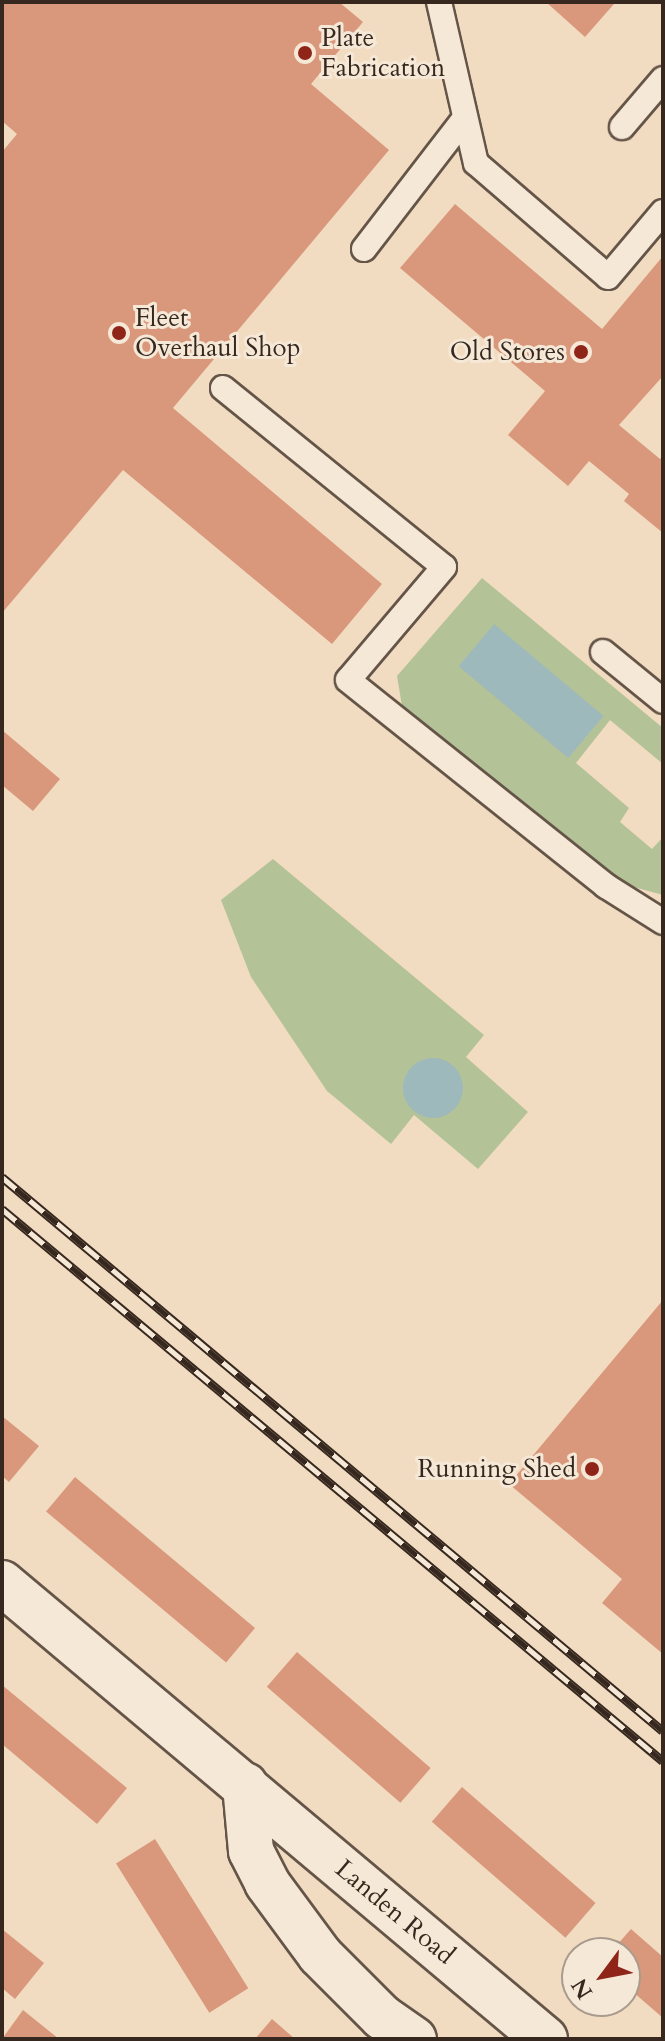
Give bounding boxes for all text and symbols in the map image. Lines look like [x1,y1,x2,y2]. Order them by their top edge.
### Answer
place label: Plate Fabrication [321,22,445,84]
marker: Plate Fabrication [296,44,314,62]
place label: Fleet Overhaul Shop [135,302,300,364]
marker: Fleet Overhaul Shop [110,324,128,342]
place label: Old Stores [450,336,565,368]
marker: Old Stores [572,343,590,361]
place label: Running Shed [418,1453,576,1485]
marker: Running Shed [583,1460,601,1478]
street label: Landen Road [329,1853,461,1971]
north arrow [561,1937,641,2017]
text: N [565,1973,600,2005]

